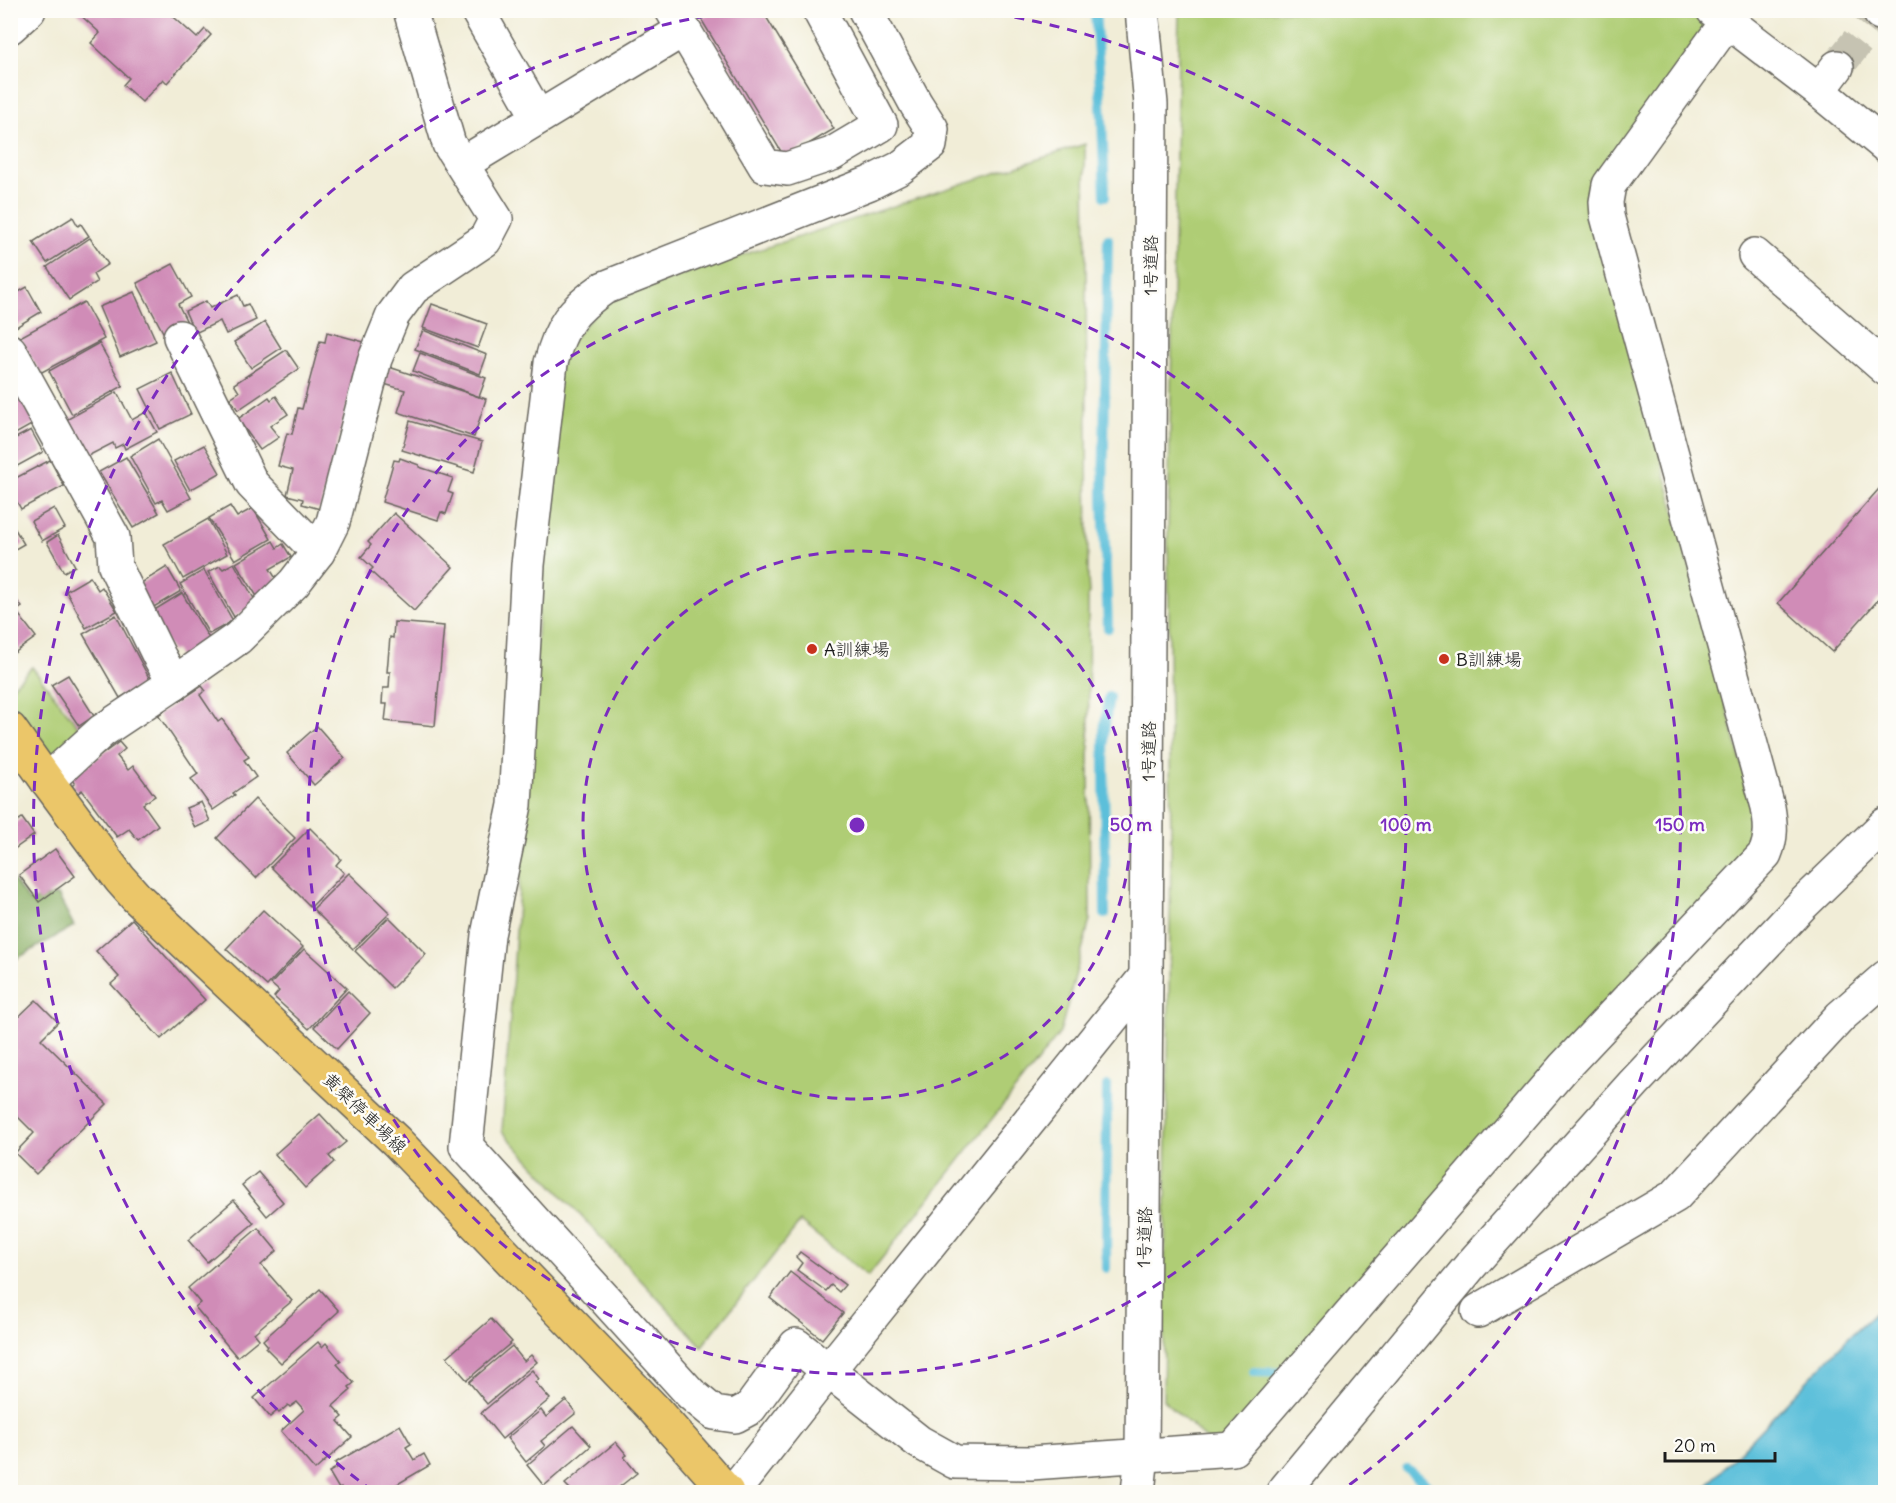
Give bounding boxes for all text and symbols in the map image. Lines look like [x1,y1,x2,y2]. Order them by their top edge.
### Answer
street label: 1号道路 [1139,234,1162,296]
place label: A訓練場 [824,638,890,661]
marker: A訓練場 [805,642,819,656]
place label: B訓練場 [1456,648,1522,671]
marker: B訓練場 [1437,652,1451,666]
street label: 1号道路 [1137,720,1160,782]
text: 50 m [1110,813,1152,836]
text: 100 m [1381,813,1432,836]
text: 150 m [1655,813,1705,836]
centre of rings [847,815,867,835]
street label: 黄檗停車場線 [318,1067,412,1159]
street label: 1号道路 [1132,1206,1156,1268]
scale bar [1665,1425,1774,1463]
text: 20 m [1674,1434,1716,1457]

